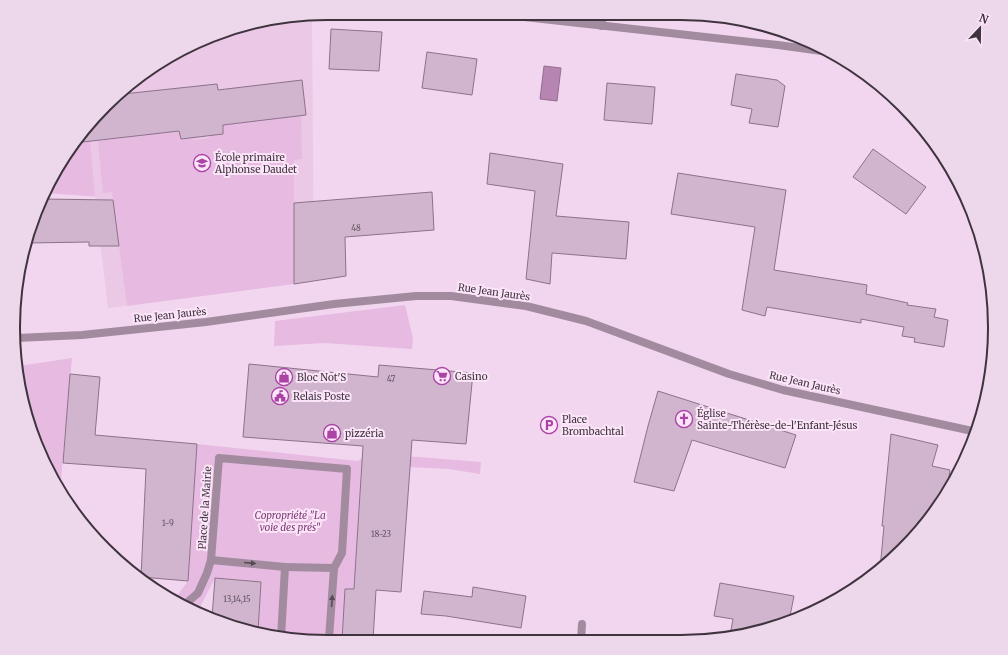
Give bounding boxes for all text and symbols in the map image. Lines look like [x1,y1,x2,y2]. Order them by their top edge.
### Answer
north arrow [960,8,1000,48]
text: N [977,11,991,27]
place label: École primaire Alphonse Daudet [214,150,297,176]
school or university icon: École primaire Alphonse Daudet [192,153,212,173]
house number: 48 [351,223,361,233]
street label: Rue Jean Jaurès [457,280,531,304]
street label: Rue Jean Jaurès [133,305,207,325]
supermarket icon: Casino [432,366,452,386]
shop icon: Bloc Not'S [274,367,294,387]
street label: Rue Jean Jaurès [768,368,842,398]
place label: Casino [455,370,488,383]
place label: Bloc Not'S [297,371,346,384]
house number: 47 [387,374,396,384]
public building icon: Relais Poste [270,386,290,406]
place label: Relais Poste [293,390,350,403]
place label: Église Sainte-Thérèse-de-l'Enfant-Jésus [697,406,857,432]
church icon: Église Sainte-Thérèse-de-l'Enfant-Jésus [674,409,694,429]
place label: Place Brombachtal [562,413,624,438]
parking icon: Place Brombachtal [539,415,559,435]
shop icon: pizzéria [322,423,342,443]
place label: pizzéria [345,427,384,440]
street label: Place de la Mairie [196,466,214,550]
park label: Copropriété "La voie des prés" [254,509,326,534]
house number: 1-9 [162,518,174,528]
house number: 18-23 [371,529,391,539]
one-way arrow [244,560,256,567]
house number: 13,14,15 [223,594,251,605]
one-way arrow [328,595,335,607]

